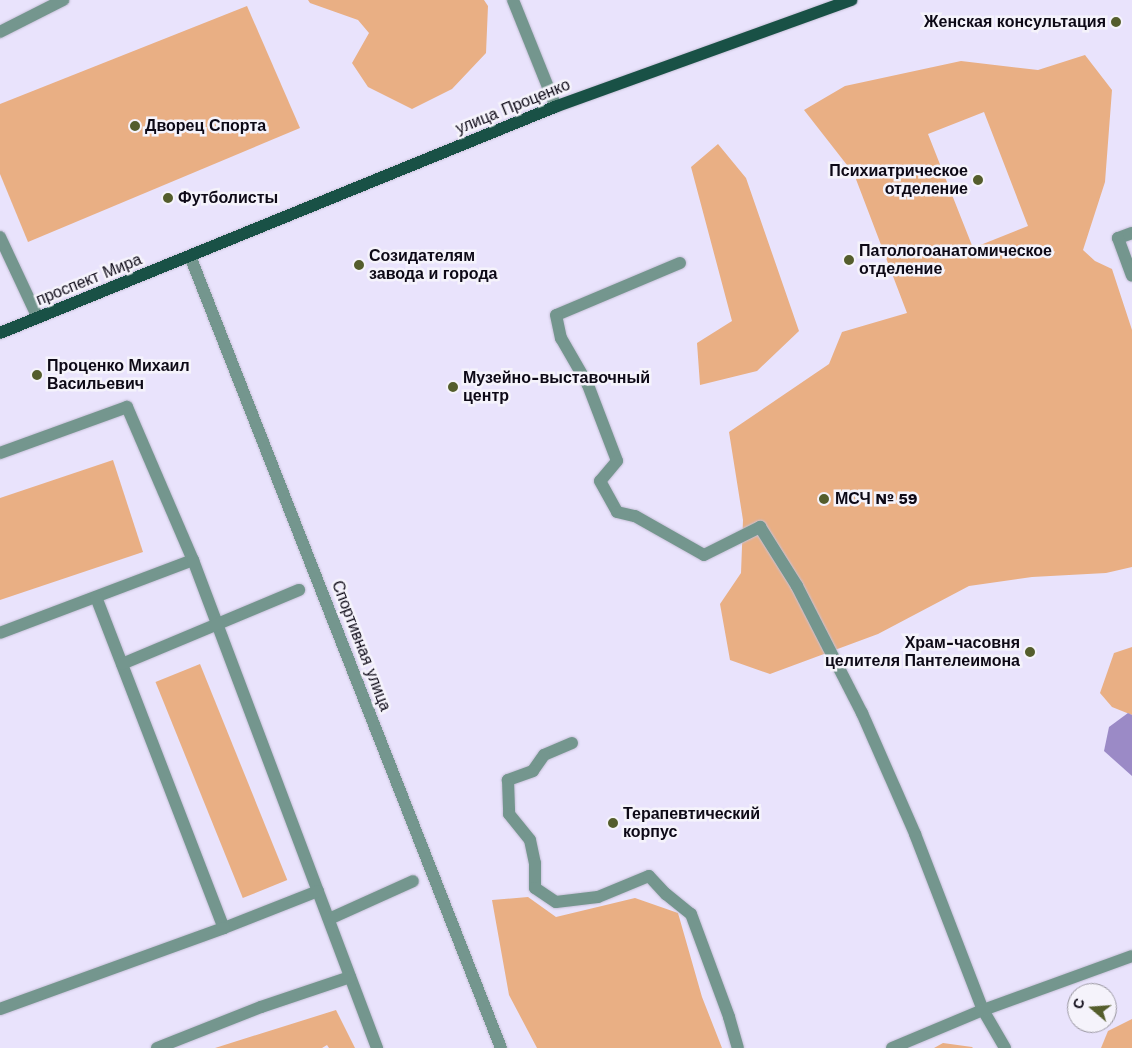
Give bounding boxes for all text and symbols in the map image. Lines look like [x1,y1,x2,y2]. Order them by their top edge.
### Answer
place label: Женская консультация [924,12,1106,32]
marker: Женская консультация [1110,16,1122,28]
street label: улица Проценко [453,75,573,139]
place label: Дворец Спорта [145,116,266,136]
marker: Дворец Спорта [129,120,141,132]
place label: Психиатрическое отделение [829,161,968,199]
marker: Психиатрическое отделение [972,174,984,186]
place label: Футболисты [178,188,278,208]
marker: Футболисты [162,192,174,204]
place label: Патологоанатомическое отделение [859,241,1052,279]
place label: Созидателям завода и города [369,246,497,284]
street label: проспект Мира [33,250,145,310]
marker: Патологоанатомическое отделение [843,254,855,266]
marker: Созидателям завода и города [353,259,365,271]
place label: Проценко Михаил Васильевич [47,356,190,394]
place label: Музейно-выставочный центр [463,368,650,406]
marker: Проценко Михаил Васильевич [31,369,43,381]
marker: Музейно-выставочный центр [447,381,459,393]
place label: МСЧ № 59 [835,489,918,509]
marker: МСЧ № 59 [817,492,831,506]
street label: Спортивная улица [327,578,395,714]
place label: Храм-часовня целителя Пантелеимона [825,633,1020,671]
marker: Храм-часовня целителя Пантелеимона [1024,646,1036,658]
place label: Терапевтический корпус [623,804,760,842]
marker: Терапевтический корпус [607,817,619,829]
north arrow [1067,983,1117,1033]
text: С [1070,996,1088,1011]

